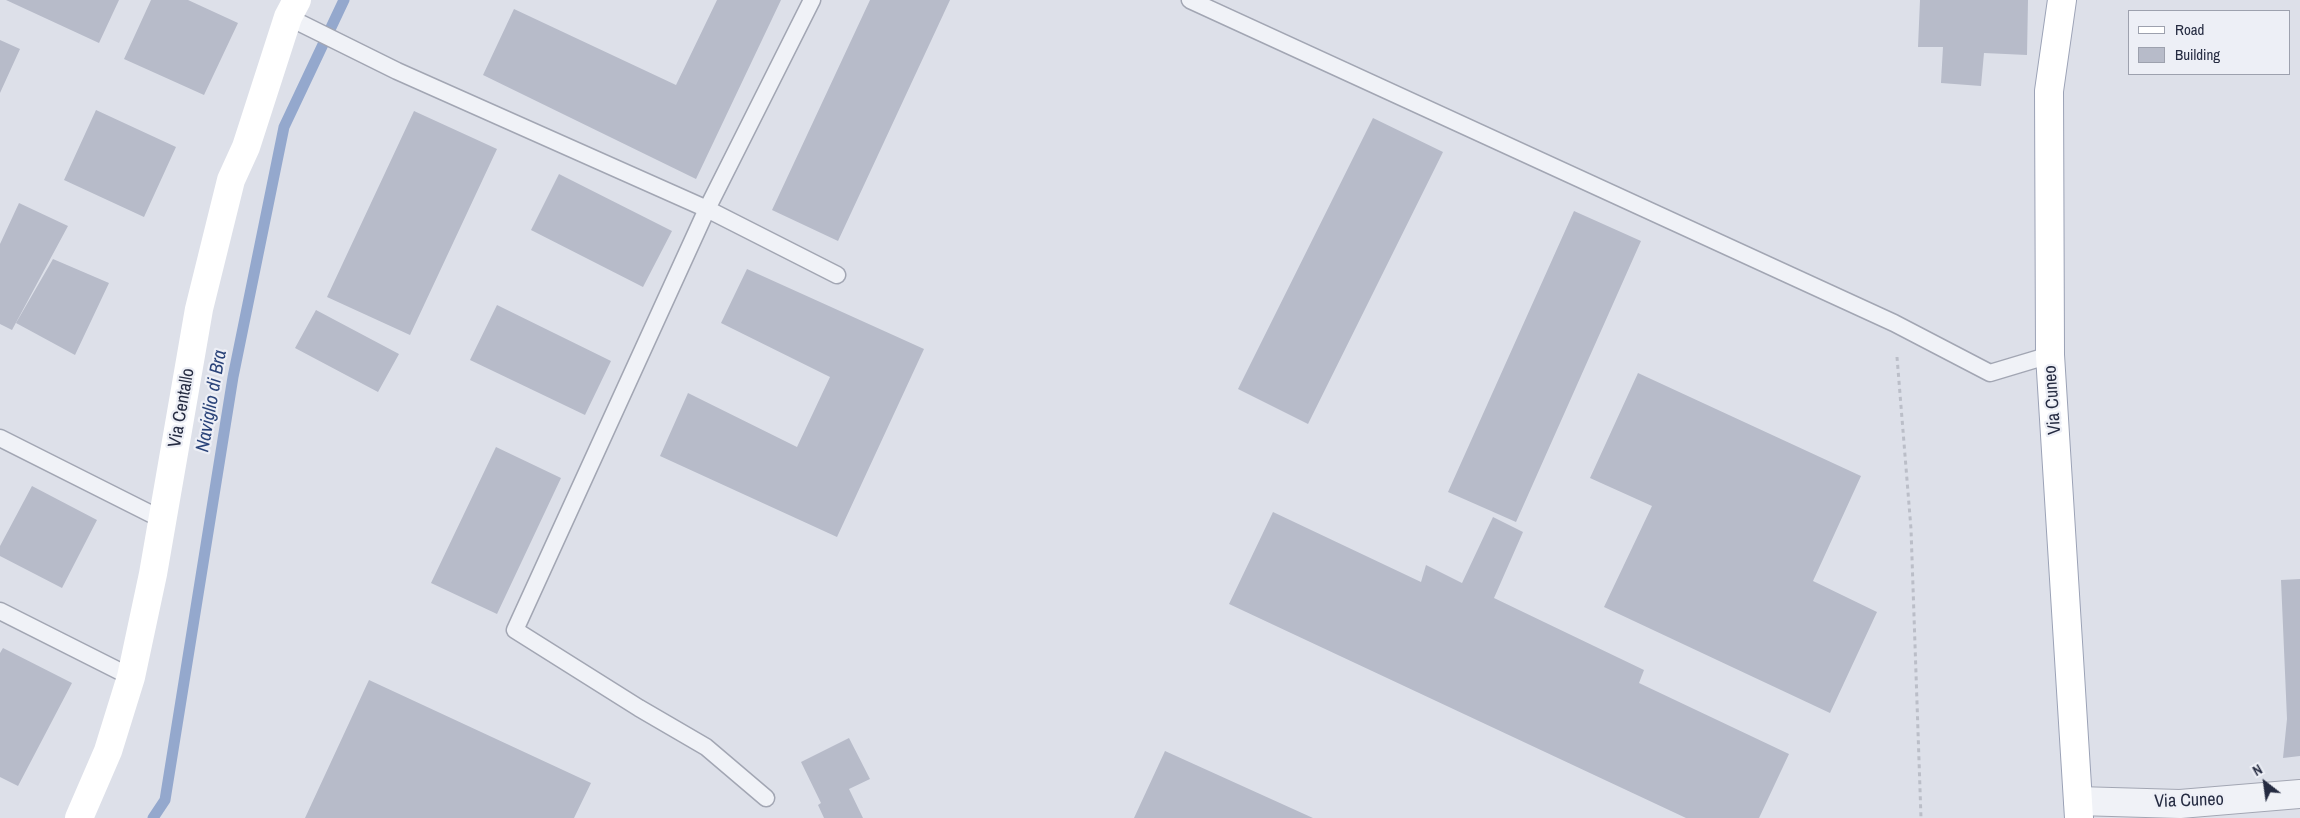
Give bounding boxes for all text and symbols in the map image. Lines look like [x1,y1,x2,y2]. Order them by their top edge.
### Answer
legend [2128,10,2290,75]
text: Road [2175,19,2204,40]
text: Building [2175,44,2220,65]
water label: Naviglio di Bra [192,348,232,454]
street label: Via Cuneo [2040,365,2066,435]
street label: Via Centallo [164,367,200,449]
north arrow [2240,758,2290,808]
text: N [2249,760,2266,780]
street label: Via Cuneo [2154,789,2224,813]

